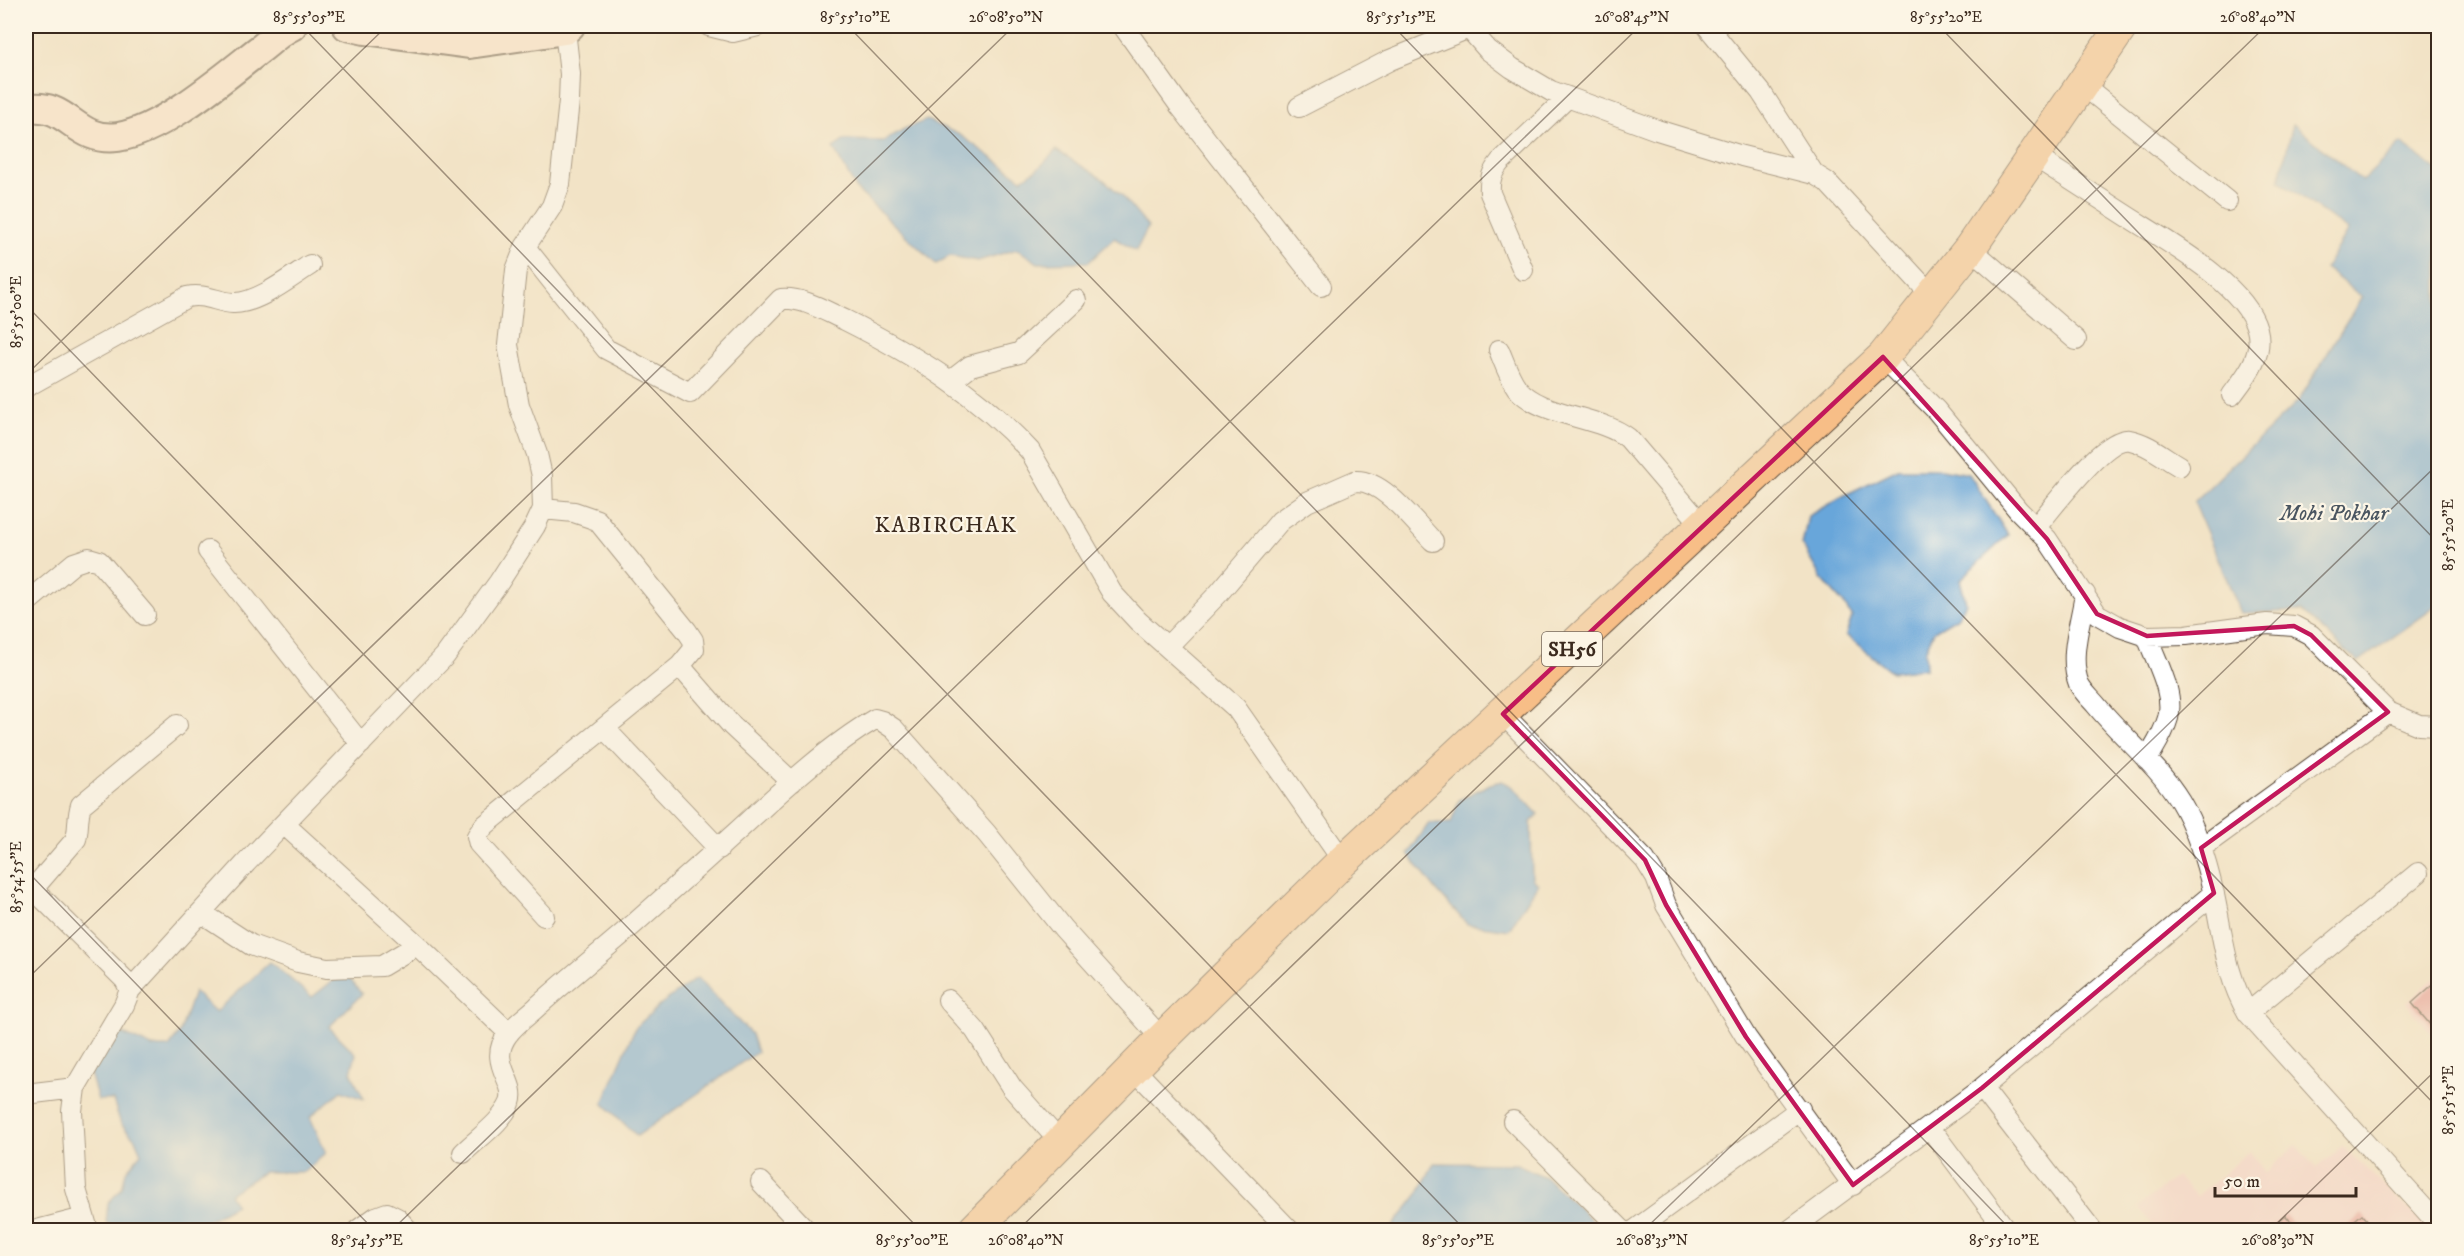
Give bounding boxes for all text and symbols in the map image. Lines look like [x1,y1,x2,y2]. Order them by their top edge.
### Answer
text: 85°55'05"E [273,8,345,27]
text: 85°55'10"E [820,8,890,27]
text: 26°08'50"N [969,8,1043,27]
text: 85°55'15"E [1366,8,1436,27]
text: 26°08'45"N [1594,8,1670,27]
text: 85°55'20"E [1910,8,1982,27]
text: 26°08'40"N [2220,8,2296,27]
text: 85°55'00"E [7,275,26,348]
text: 85°55'20"E [2439,499,2458,571]
water label: Mohi Pokhar [2278,500,2390,527]
district label: KABIRCHAK [875,512,1018,539]
road number: SH56 [1542,632,1602,666]
text: 85°54'55"E [7,841,26,913]
text: 85°55'15"E [2439,1065,2458,1135]
scale bar [2215,1160,2356,1198]
text: 50 m [2224,1171,2260,1193]
text: 85°54'55"E [331,1231,403,1250]
text: 85°55'00"E [876,1231,949,1250]
text: 26°08'40"N [988,1231,1064,1250]
text: 85°55'05"E [1422,1231,1494,1250]
text: 26°08'35"N [1616,1231,1688,1250]
text: 85°55'10"E [1969,1231,2039,1250]
text: 26°08'30"N [2242,1231,2314,1250]

